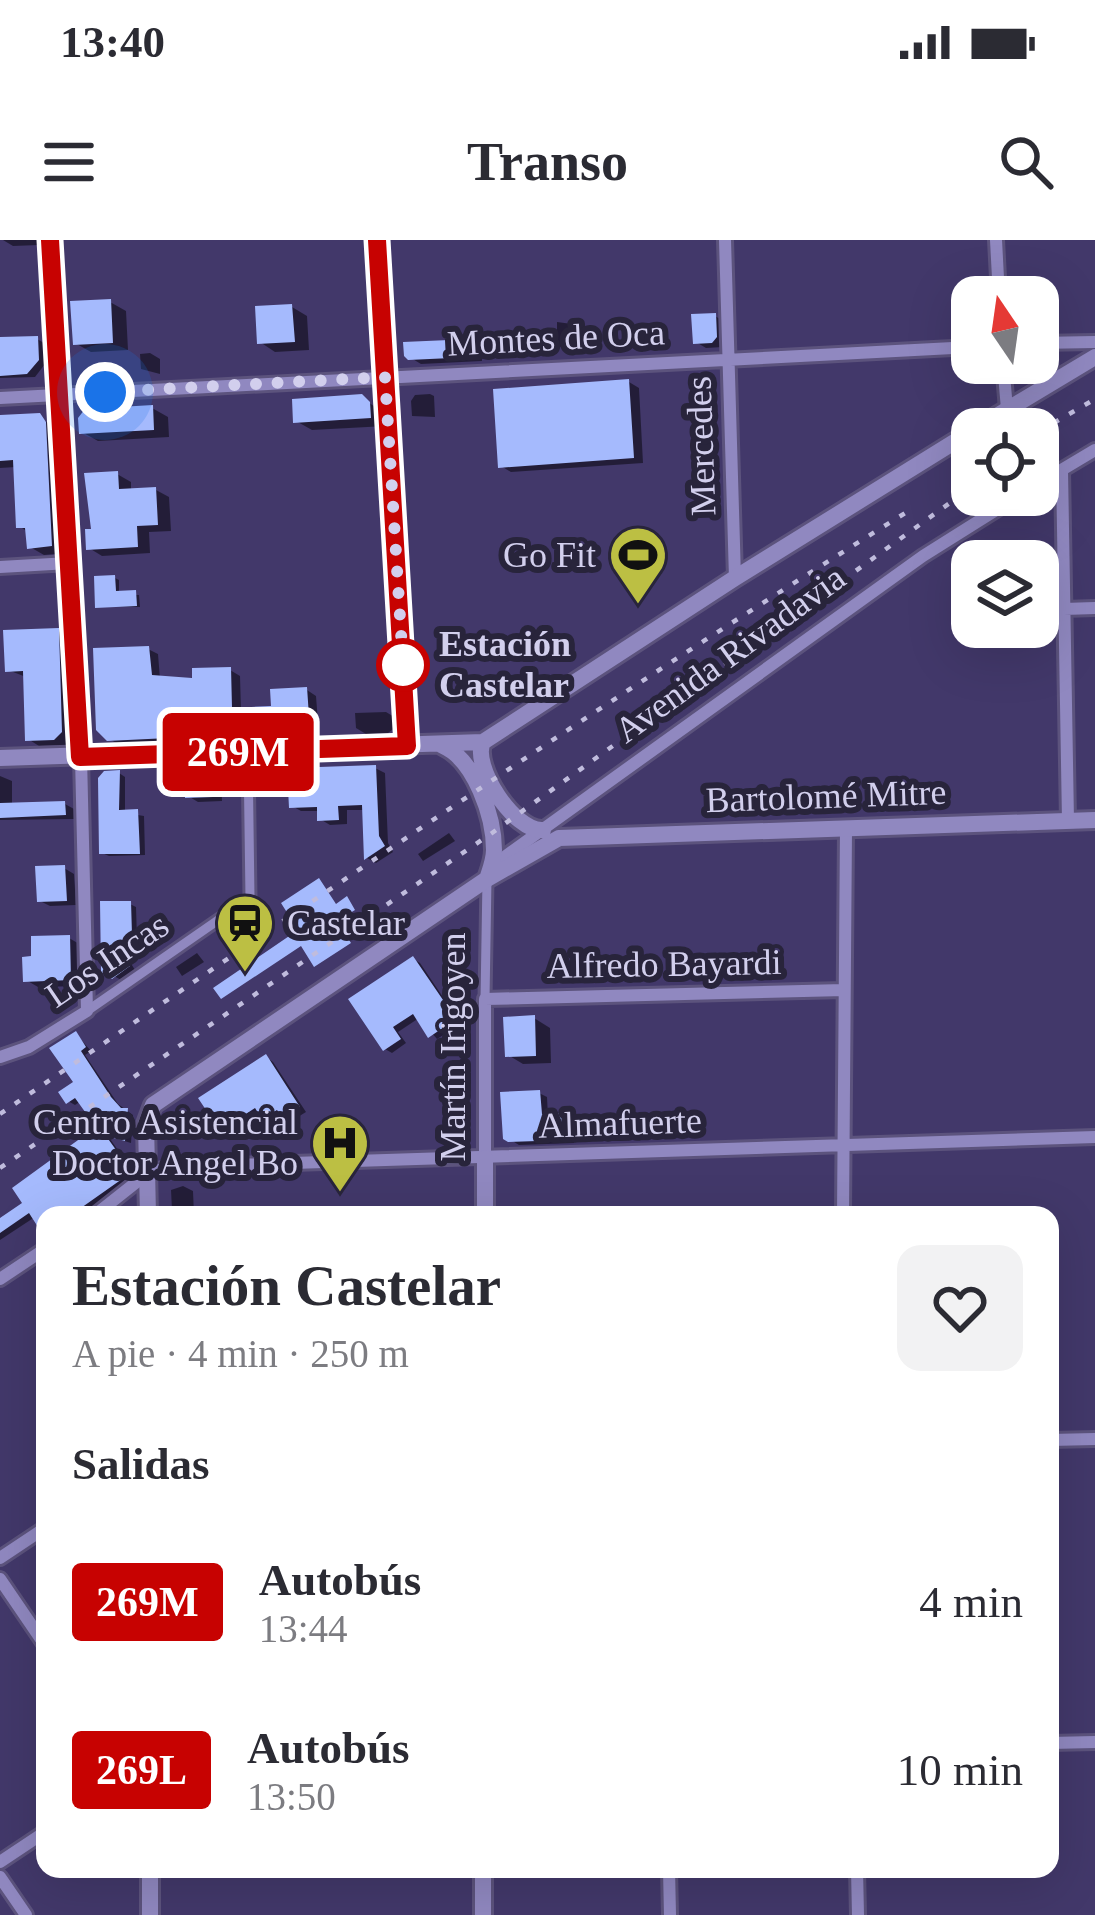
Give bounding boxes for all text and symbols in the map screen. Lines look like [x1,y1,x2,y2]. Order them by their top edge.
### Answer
text: 13:40 [60,17,165,67]
icon: menu [36,129,102,195]
icon: search [993,129,1059,195]
text: Transo [467,132,628,192]
north arrow [951,276,1059,384]
map controls [951,276,1059,648]
street label: Montes de Oca [446,312,666,364]
your location [75,362,135,422]
street label: Mercedes [679,375,723,517]
button: locate [951,408,1059,516]
sports icon: Go Fit [607,524,669,606]
place label: Go Fit [503,535,596,575]
button: layers [951,540,1059,648]
street label: Avenida Rivadavia [607,557,853,751]
place label: Estación Castelar [439,624,571,705]
marker: Estación Castelar [378,640,428,690]
line badge: 269M [154,713,322,791]
text: 269M [187,729,289,775]
street label: Bartolomé Mitre [705,772,947,820]
station icon: Castelar [214,892,276,974]
place label: Castelar [287,903,405,943]
street label: Los Incas [38,905,176,1015]
street label: Martín Irigoyen [433,933,473,1161]
street label: Alfredo Bayardi [546,942,782,986]
street label: Almafuerte [537,1100,703,1146]
place label: Centro Asistencial Doctor Angel Bo [33,1102,298,1183]
hospital icon: Centro Asistencial Doctor Angel Bo [309,1112,371,1194]
button: heart [897,1245,1023,1371]
text: Estación Castelar [72,1254,501,1317]
text: A pie · 4 min · 250 m [72,1332,409,1375]
text: Salidas [72,1439,210,1489]
text: Autobús [259,1555,421,1605]
text: 4 min [919,1577,1023,1627]
text: 269M [96,1579,199,1625]
text: 13:44 [259,1607,348,1650]
text: Autobús [247,1723,410,1773]
text: 10 min [897,1745,1023,1795]
text: 269L [96,1747,187,1793]
text: 13:50 [247,1775,336,1818]

